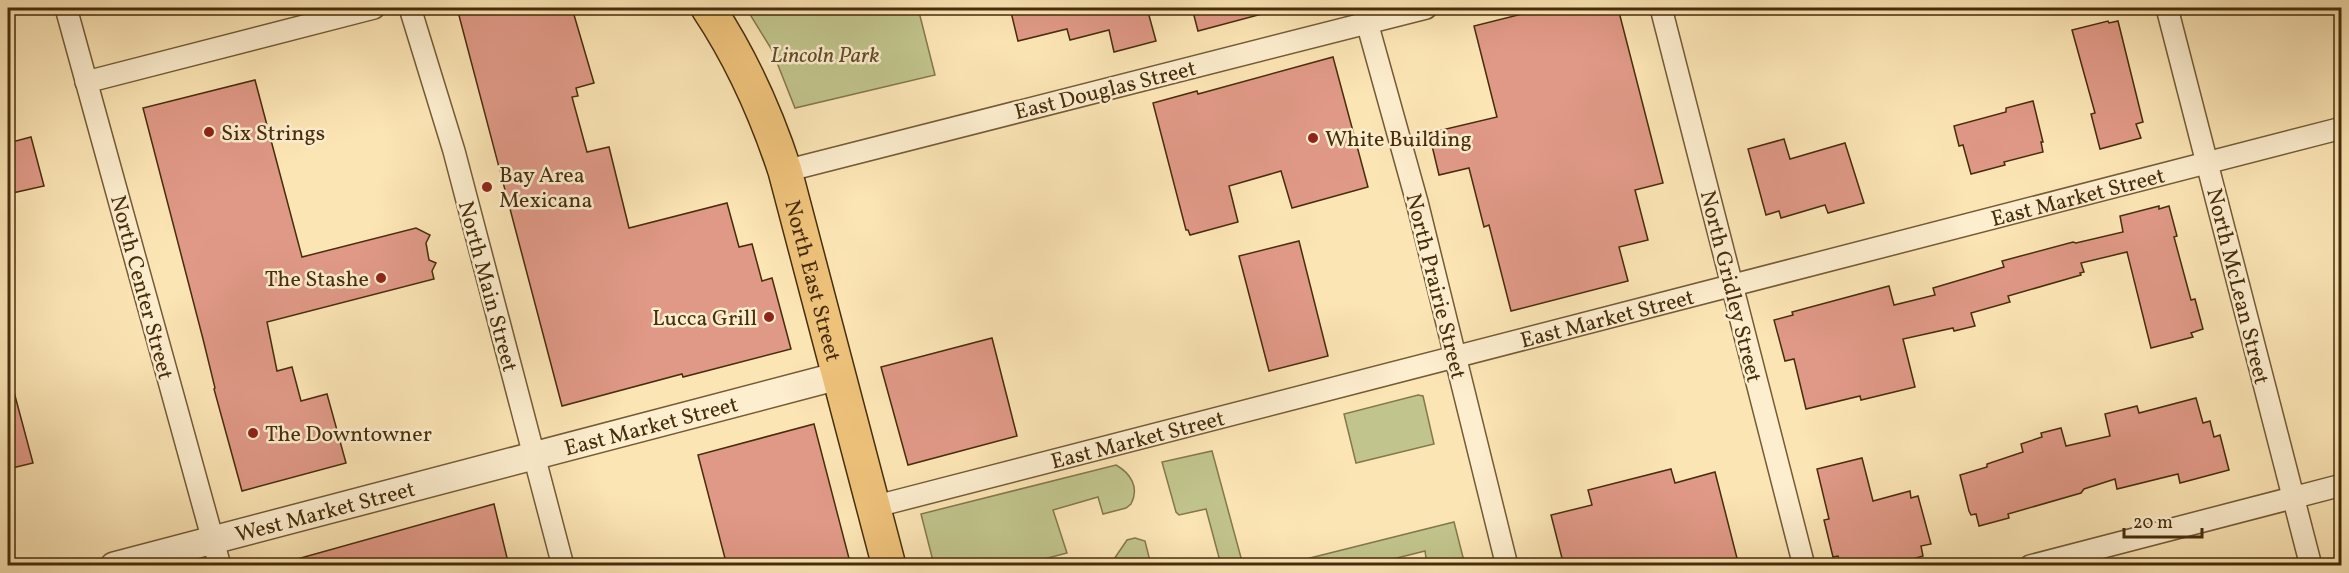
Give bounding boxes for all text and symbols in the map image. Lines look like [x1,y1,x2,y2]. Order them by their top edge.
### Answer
park label: Lincoln Park [771,41,880,72]
street label: East Douglas Street [1012,54,1200,129]
place label: Six Strings [221,119,325,150]
marker: Six Strings [202,125,216,139]
place label: White Building [1325,125,1472,156]
marker: White Building [1306,131,1320,145]
place label: Bay Area Mexicana [499,161,592,217]
street label: East Market Street [1988,161,2169,236]
marker: Bay Area Mexicana [480,180,494,194]
street label: North McLean Street [2197,185,2276,388]
street label: North Gridley Street [1691,187,1768,386]
street label: North Prairie Street [1397,190,1473,383]
street label: North Center Street [101,192,180,384]
street label: North East Street [775,197,848,366]
street label: North Main Street [449,198,524,376]
place label: The Stashe [265,265,369,296]
marker: The Stashe [374,271,388,285]
street label: East Market Street [1517,283,1698,357]
place label: Lucca Grill [652,304,757,335]
marker: Lucca Grill [762,310,776,324]
street label: East Market Street [561,390,742,465]
street label: East Market Street [1048,404,1228,479]
place label: The Downtowner [265,420,432,451]
marker: The Downtowner [246,426,260,440]
street label: West Market Street [232,475,419,552]
scale bar [2124,501,2202,539]
text: 20 m [2133,511,2173,536]

